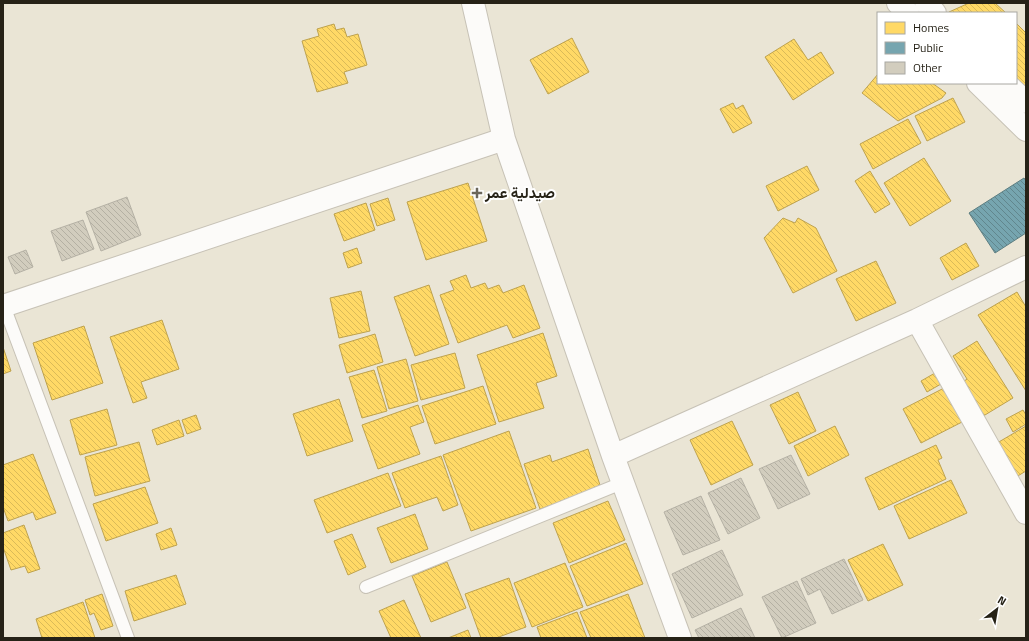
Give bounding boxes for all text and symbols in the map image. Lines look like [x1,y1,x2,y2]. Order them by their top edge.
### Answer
legend [877,12,1017,84]
text: Homes [913,18,949,37]
text: Public [913,38,943,57]
text: Other [913,58,942,77]
place label: صيدلية عمر [484,181,555,204]
marker: صيدلية عمر [472,188,482,198]
north arrow [977,589,1017,629]
text: N [995,592,1010,609]

